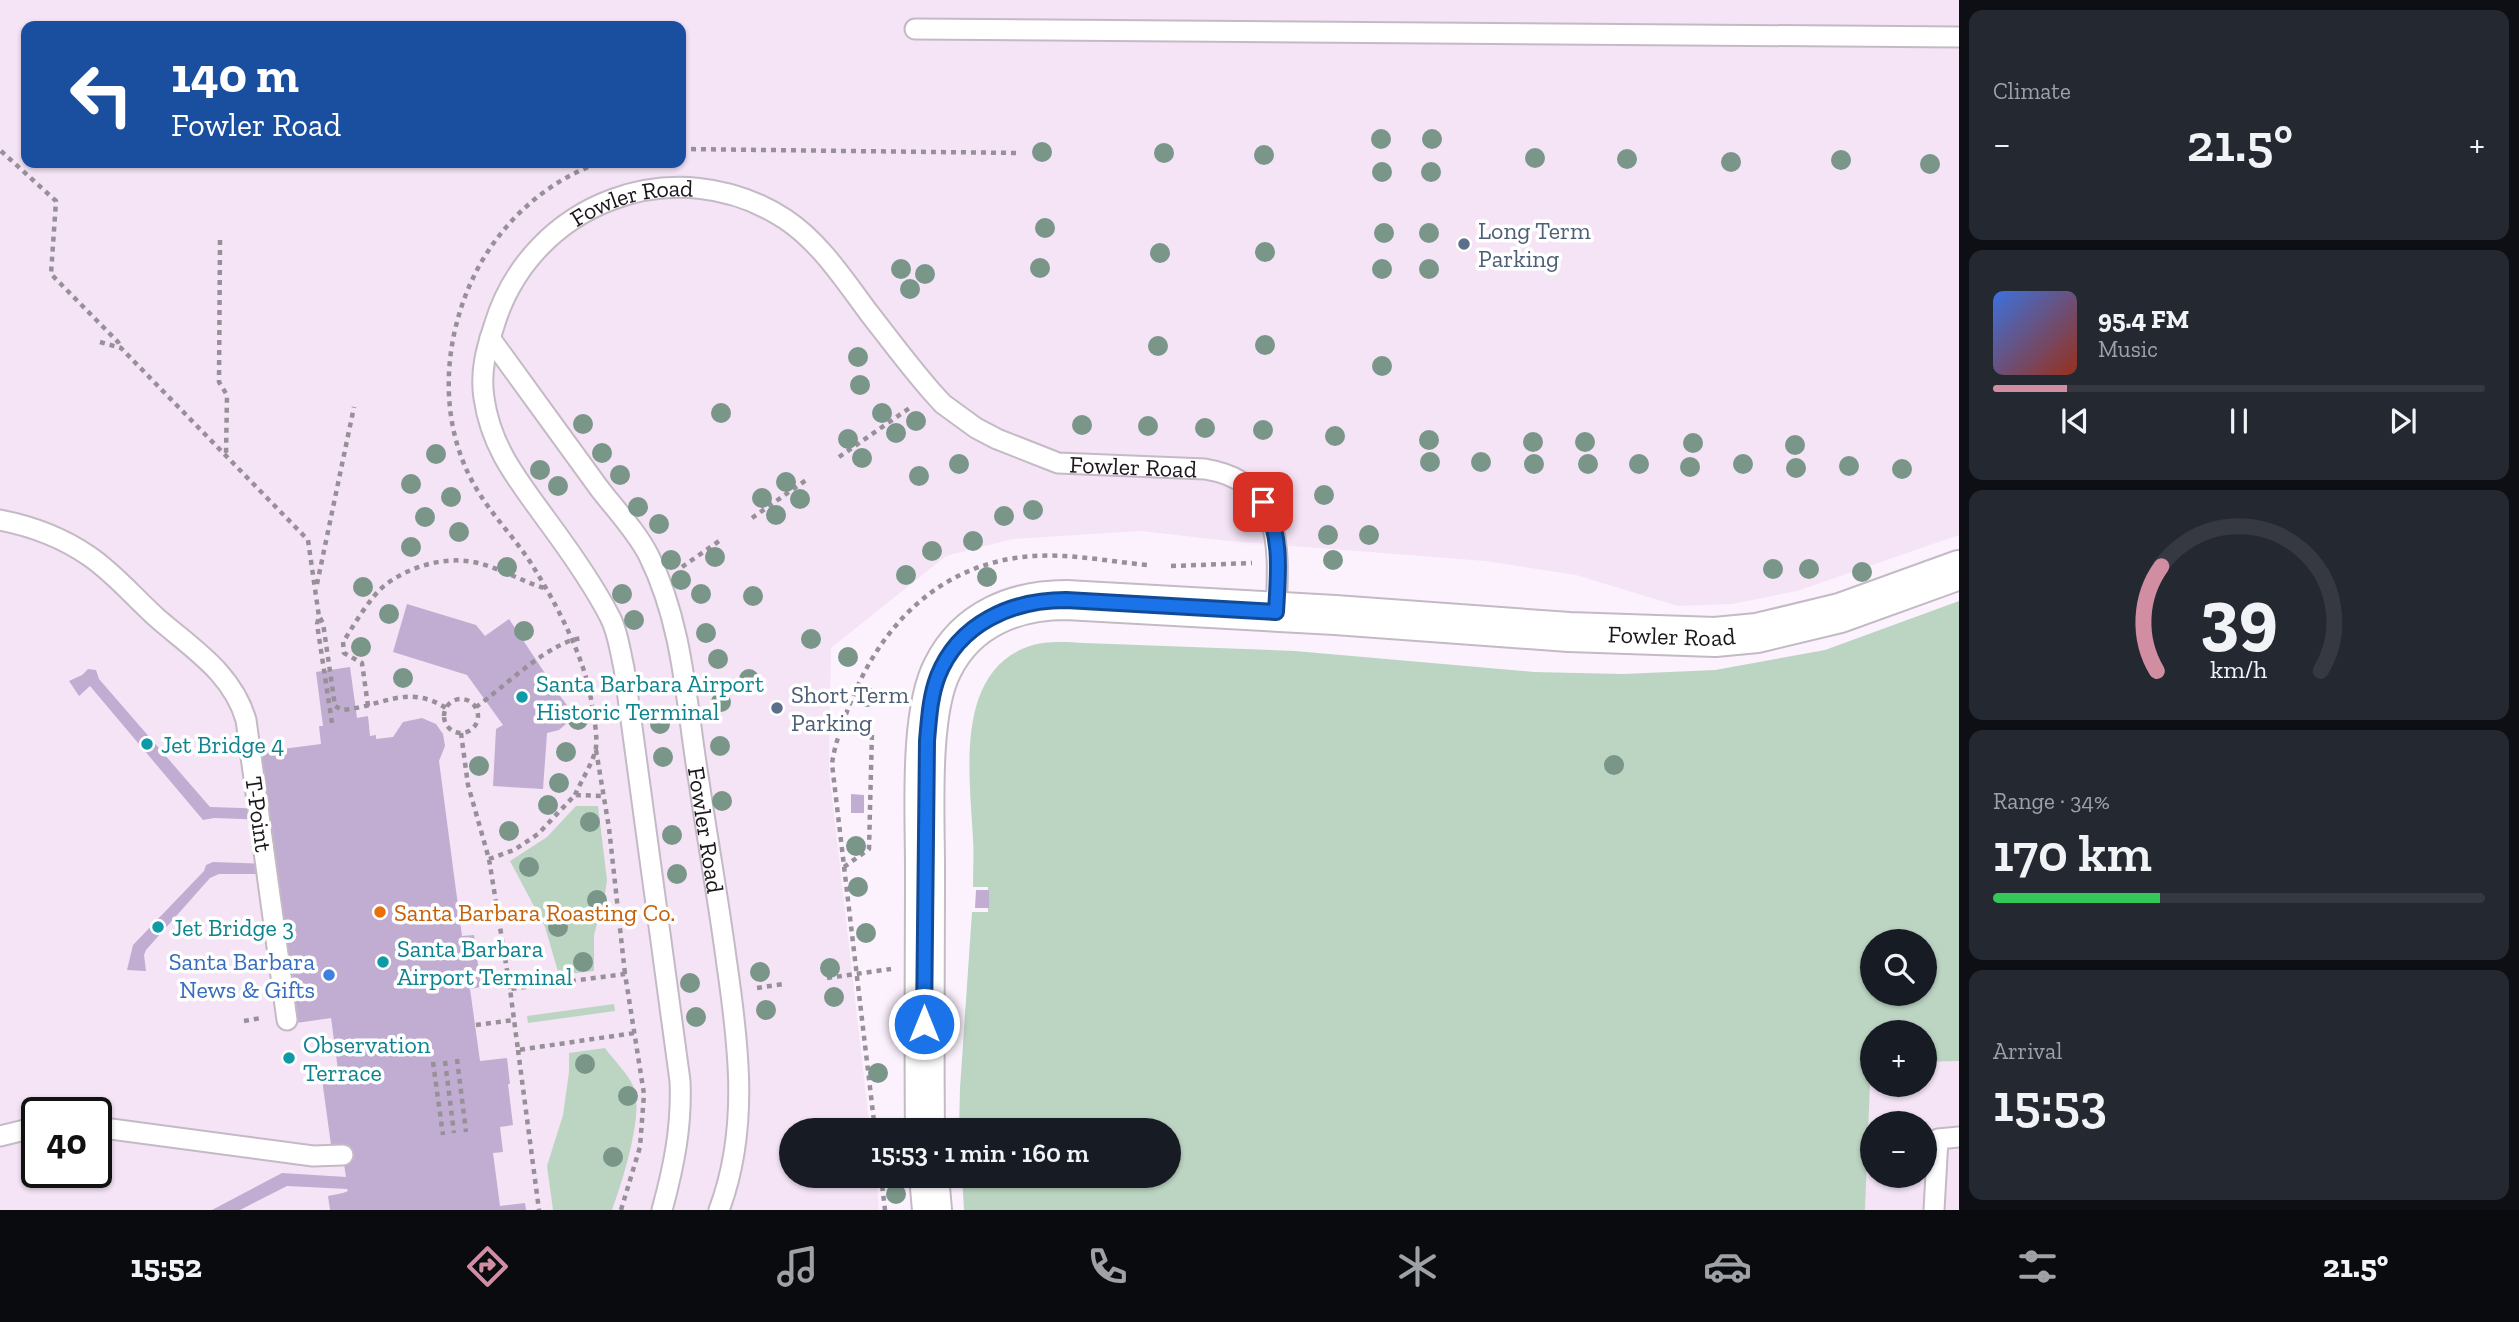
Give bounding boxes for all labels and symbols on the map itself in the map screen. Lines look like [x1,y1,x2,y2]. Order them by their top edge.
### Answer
street label: Fowler Road [564,173,694,232]
place label: Long Term Parking [1478,216,1591,273]
marker: Long Term Parking [1456,236,1472,252]
street label: Fowler Road [1069,449,1198,483]
pin [1233,472,1293,532]
street label: Fowler Road [1607,619,1737,652]
place label: Santa Barbara Airport Historic Terminal [536,669,764,726]
place label: Short Term Parking [791,680,909,737]
marker: Santa Barbara Airport Historic Terminal [514,689,530,705]
marker: Short Term Parking [769,700,785,716]
place label: Jet Bridge 4 [161,730,284,759]
marker: Jet Bridge 4 [139,736,155,752]
street label: Fowler Road [682,765,731,895]
street label: T-Point [239,774,279,854]
place label: Santa Barbara Roasting Co. [394,898,675,927]
marker: Santa Barbara Roasting Co. [372,904,388,920]
place label: Jet Bridge 3 [172,913,294,942]
marker: Jet Bridge 3 [150,919,166,935]
place label: Santa Barbara Airport Terminal [397,934,573,991]
place label: Santa Barbara News & Gifts [169,947,315,1004]
marker: Santa Barbara Airport Terminal [375,954,391,970]
marker: Santa Barbara News & Gifts [321,967,337,983]
position arrow [887,987,961,1061]
place label: Observation Terrace [303,1030,431,1087]
marker: Observation Terrace [281,1050,297,1066]
speed limit sign: 40 [21,1097,112,1188]

